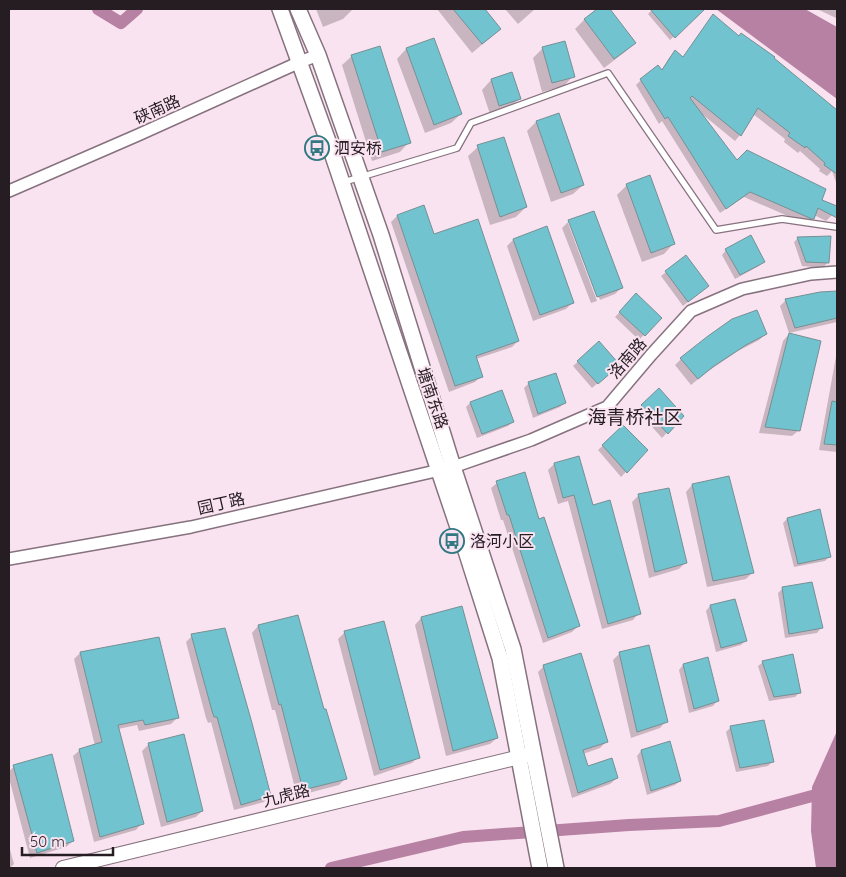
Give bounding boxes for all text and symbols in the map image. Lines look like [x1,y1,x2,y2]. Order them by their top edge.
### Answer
street label: 硖南路 [131,90,183,128]
bus stop icon: 泗安桥 [304,135,330,161]
place label: 泗安桥 [334,138,382,158]
street label: 洛南路 [604,333,650,383]
street label: 塘南东路 [413,364,453,432]
district label: 海青桥社区 [587,405,683,429]
street label: 园丁路 [195,488,247,518]
bus stop icon: 洛河小区 [439,528,465,554]
place label: 洛河小区 [470,531,534,551]
street label: 九虎路 [260,779,312,811]
scale bar [22,824,114,856]
text: 50 m [30,832,65,851]

